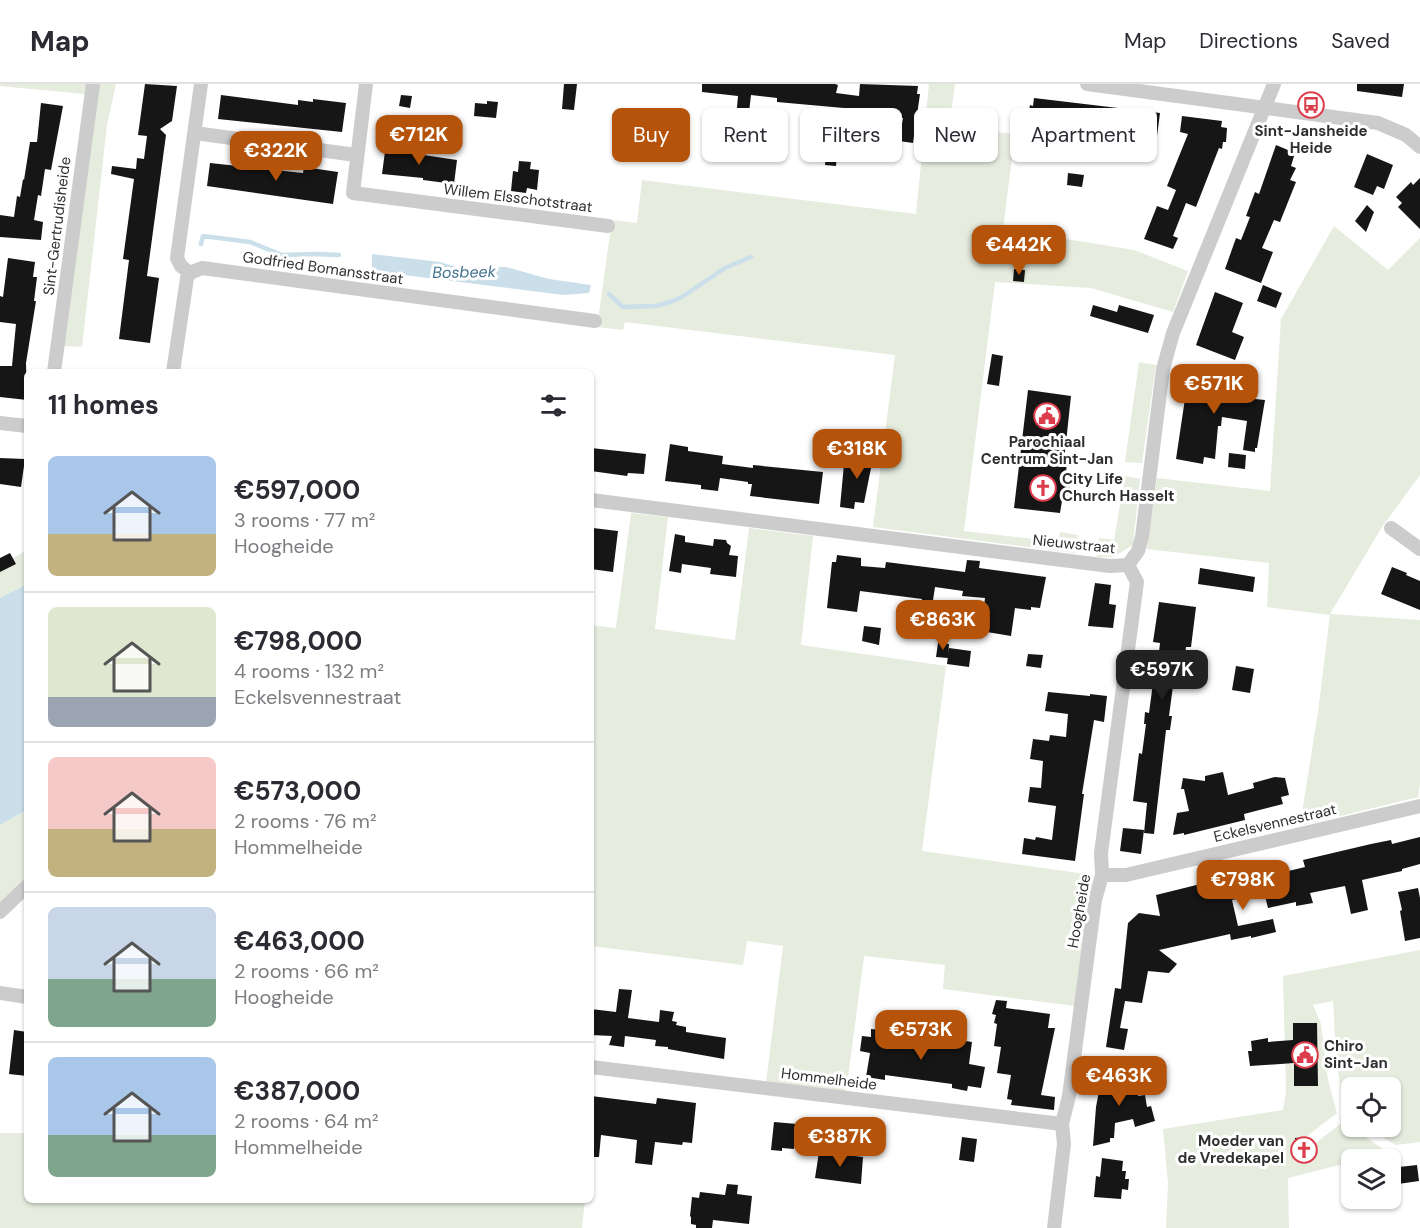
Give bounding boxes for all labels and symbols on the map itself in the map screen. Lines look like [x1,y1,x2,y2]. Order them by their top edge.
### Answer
bus stop icon: Sint-Jansheide Heide [1296,90,1326,120]
pin: €712K [377,115,461,166]
place label: Sint-Jansheide Heide [1255,121,1367,158]
pin: €322K [234,131,318,182]
street label: Sint-Gertrudisheide [39,156,75,296]
street label: Willem Elsschotstraat [442,179,594,217]
pin: €442K [977,225,1061,276]
street label: Godfried Bomansstraat [241,247,405,289]
water label: Bosbeek [432,261,497,283]
pin: €571K [1172,364,1256,415]
public building icon: Parochiaal Centrum Sint-Jan [1032,401,1062,431]
pin: €318K [815,429,899,480]
place label: Parochiaal Centrum Sint-Jan [981,432,1113,469]
place label: City Life Church Hasselt [1062,469,1175,506]
church icon: City Life Church Hasselt [1028,473,1058,503]
street label: Nieuwstraat [1032,530,1117,558]
pin: €863K [901,600,985,651]
pin: €597K [1120,650,1204,701]
street label: Eckelsvennestraat [1212,799,1338,847]
pin: €798K [1201,860,1285,911]
street label: Hoogheide [1063,872,1095,950]
pin: €573K [879,1010,963,1061]
place label: Chiro Sint-Jan [1324,1036,1388,1073]
public building icon: Chiro Sint-Jan [1290,1040,1320,1070]
pin: €463K [1077,1056,1161,1107]
street label: Hommelheide [780,1063,878,1095]
pin: €387K [798,1117,882,1168]
place label: Moeder van de Vredekapel [1177,1131,1284,1168]
church icon: Moeder van de Vredekapel [1289,1135,1319,1165]

